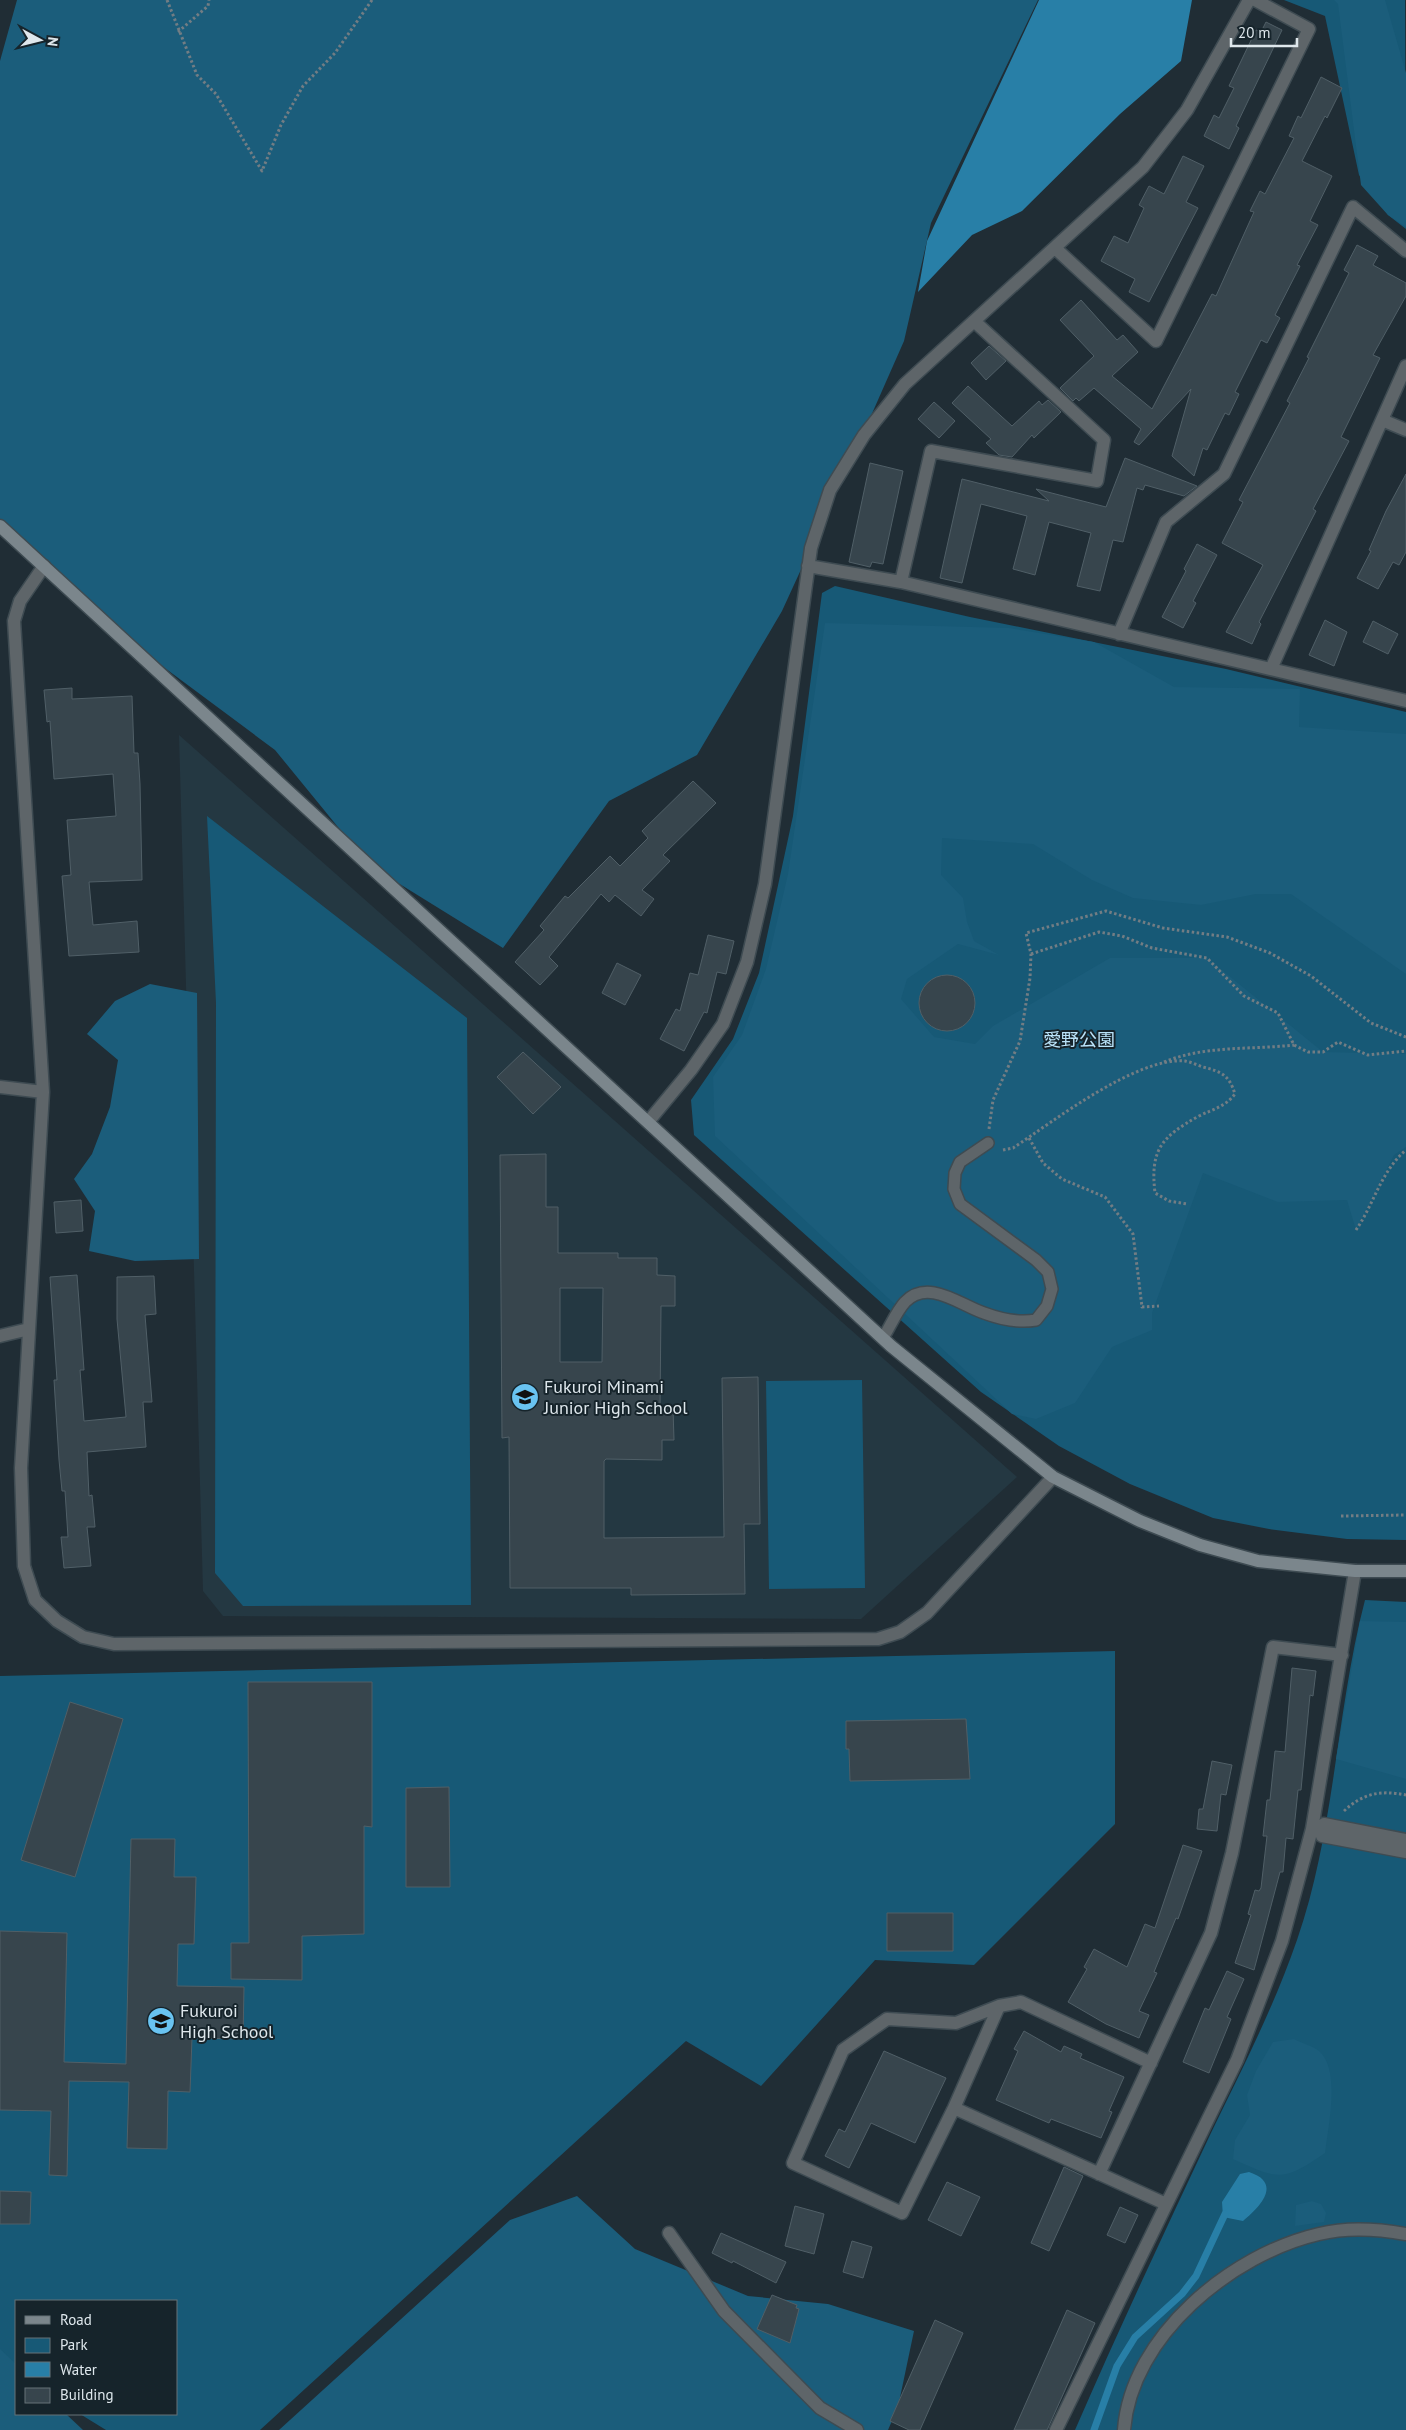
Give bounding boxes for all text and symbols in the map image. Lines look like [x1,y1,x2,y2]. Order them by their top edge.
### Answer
north arrow [15,15,65,65]
scale bar [1231,15,1297,47]
text: 20 m [1238,23,1271,42]
text: N [43,36,62,47]
park label: 愛野公園 [1043,1028,1115,1051]
place label: Fukuroi Minami Junior High School [543,1375,688,1419]
school or university icon: Fukuroi Minami Junior High School [510,1382,540,1412]
place label: Fukuroi High School [180,1999,274,2043]
school or university icon: Fukuroi High School [146,2006,176,2036]
legend [15,2300,178,2415]
text: Road [60,2310,92,2329]
text: Park [60,2335,88,2354]
text: Water [60,2360,97,2379]
text: Building [60,2385,114,2404]

